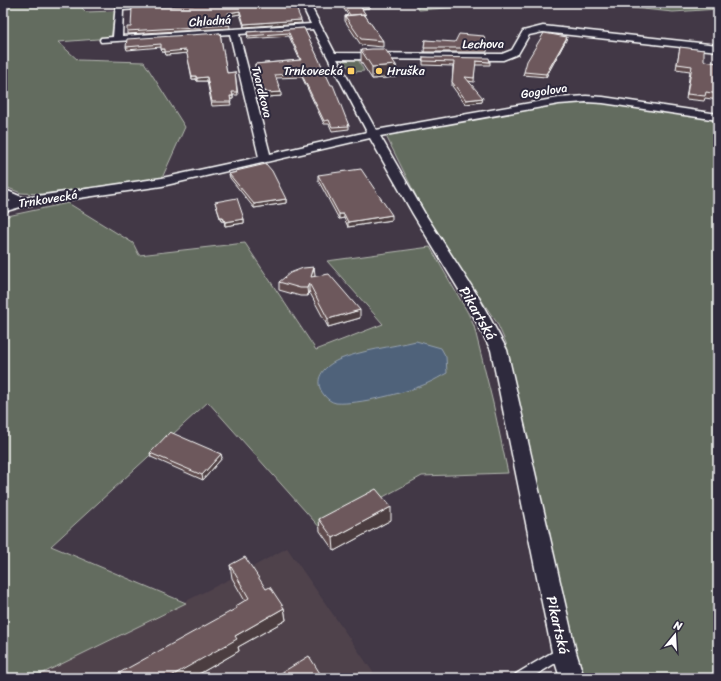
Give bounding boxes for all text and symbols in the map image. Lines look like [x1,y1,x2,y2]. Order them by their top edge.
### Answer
street label: Chladná [188,9,232,33]
street label: Lechova [462,33,504,55]
place label: Trnkovecká [283,60,343,82]
place label: Hruška [387,60,426,82]
street label: Tvardkova [245,64,279,120]
marker: Trnkovecká [346,66,356,76]
marker: Hruška [374,66,384,76]
street label: Gogolova [519,77,569,105]
street label: Trnkovecká [17,183,79,215]
street label: Pikartská [452,281,503,345]
street label: Pikartská [539,594,576,657]
north arrow [655,615,695,655]
text: N [670,615,685,636]

